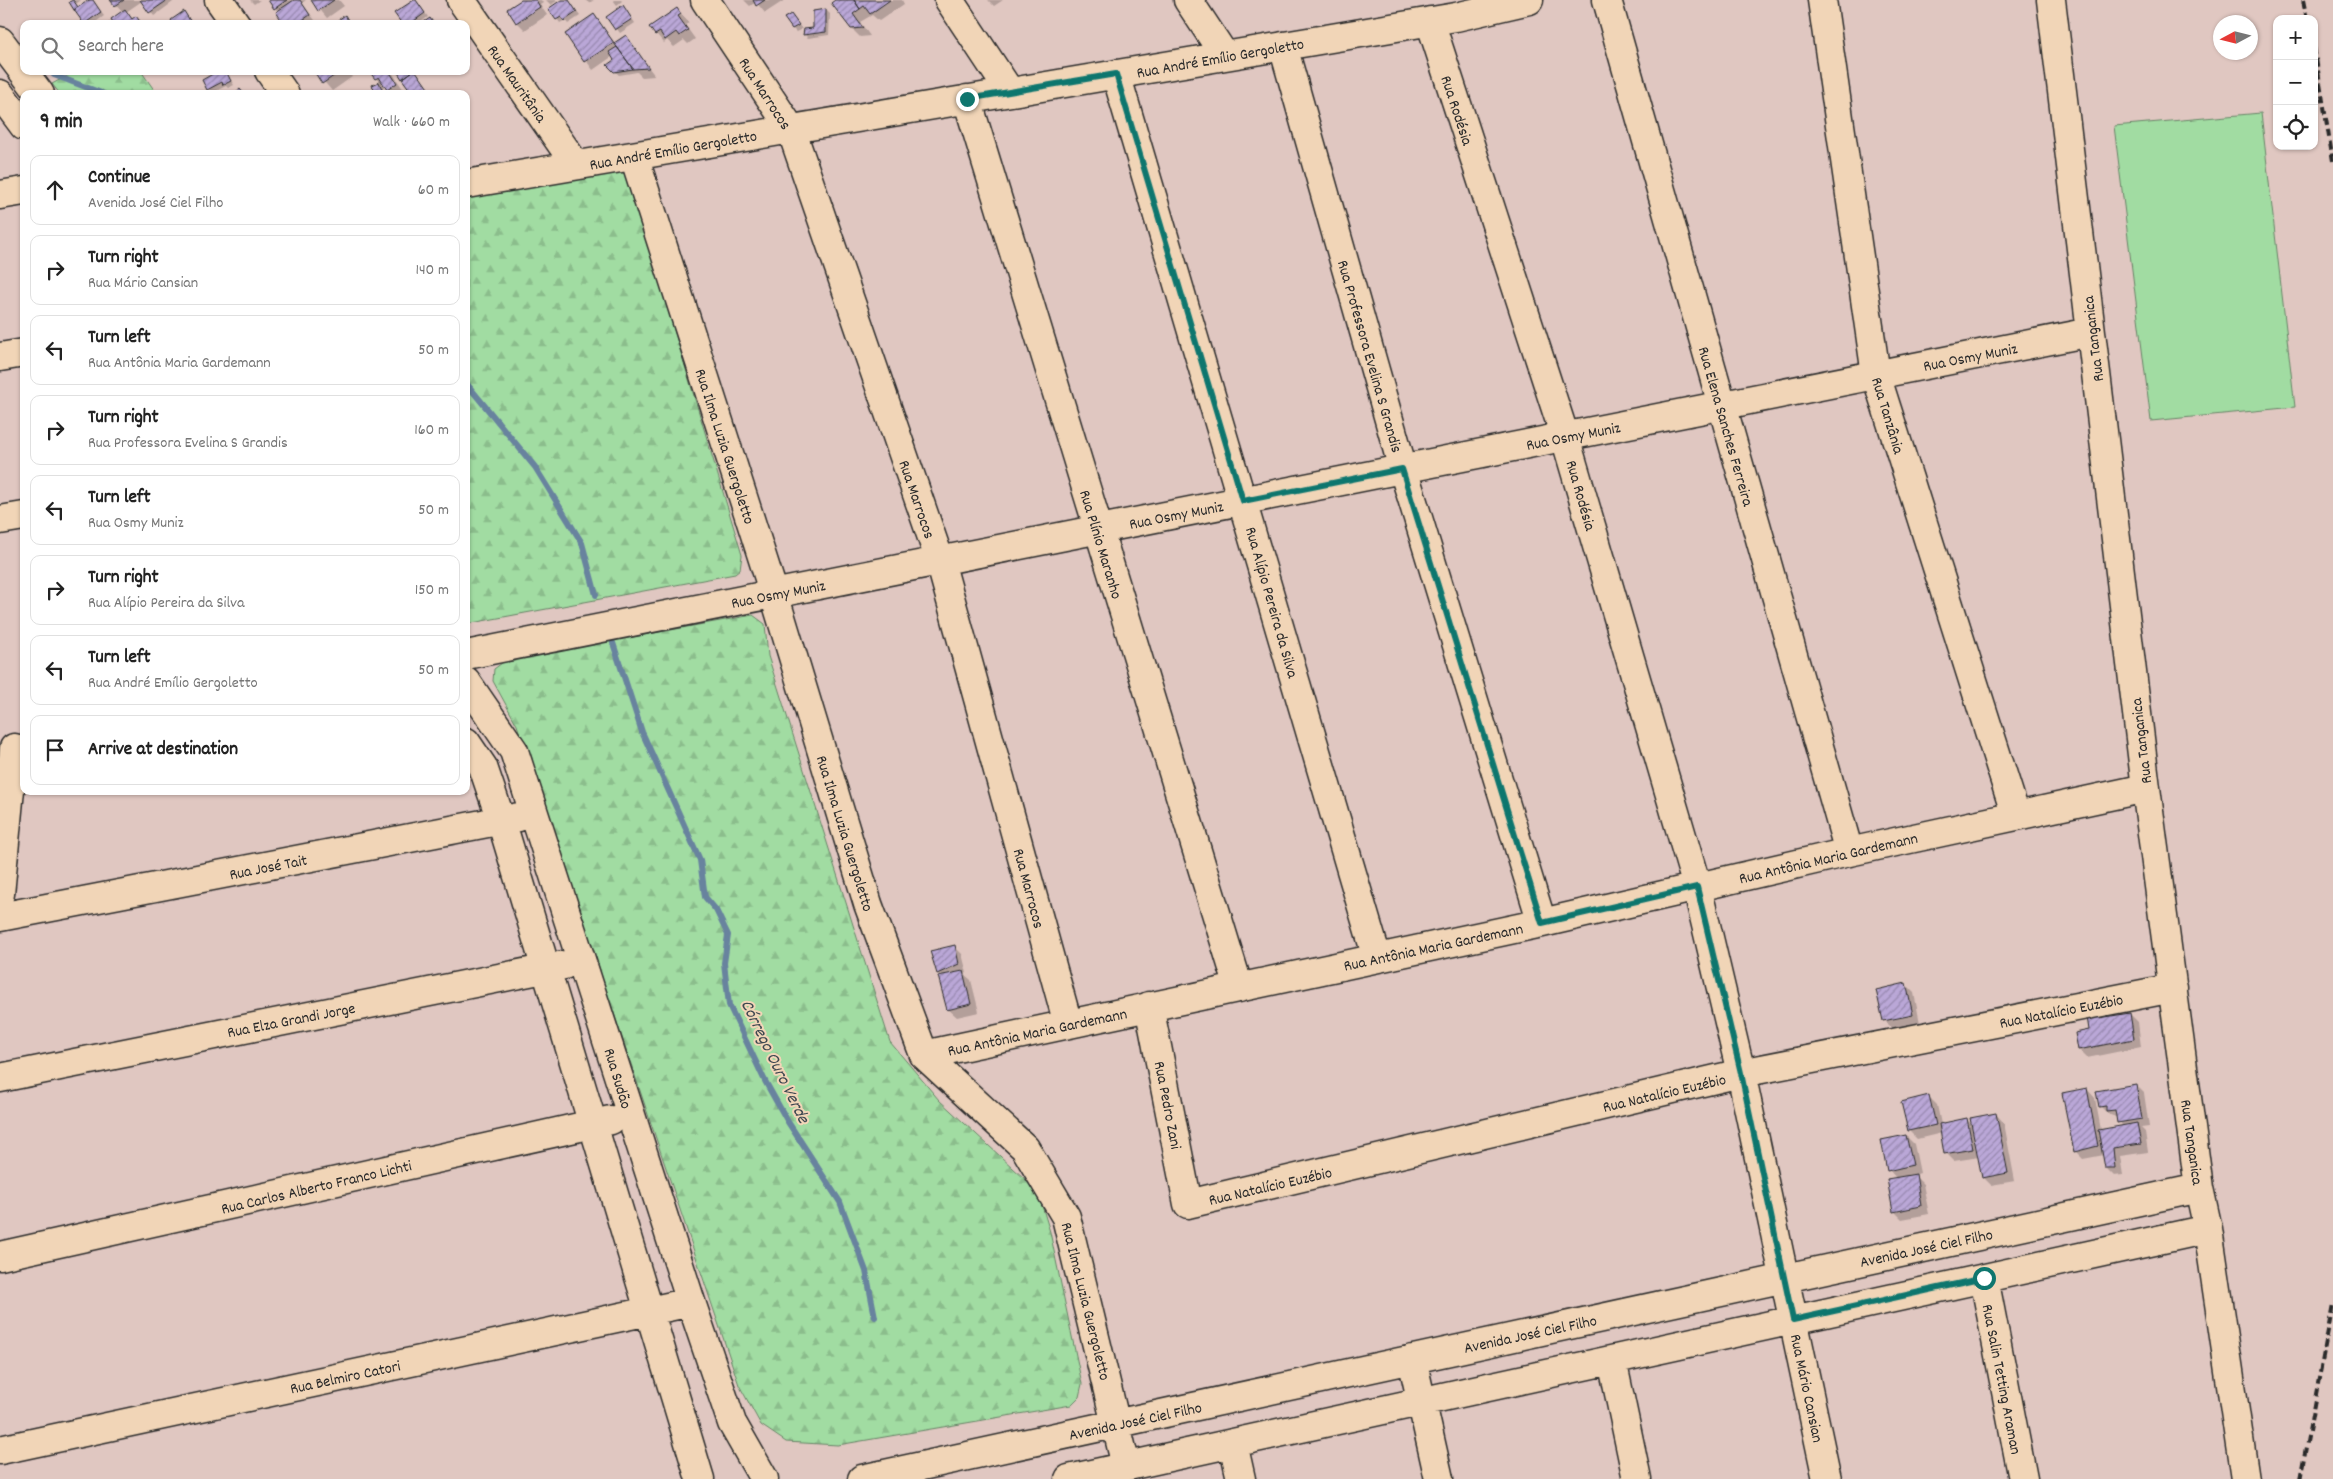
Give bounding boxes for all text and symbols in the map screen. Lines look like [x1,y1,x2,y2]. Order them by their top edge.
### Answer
north arrow [2213,15,2258,60]
map controls [2273,15,2318,150]
button: + [2273,15,2318,60]
search box [20,20,470,75]
street label: Rua André Emílio Gergoletto [1135,33,1306,86]
icon: search [38,34,66,62]
text: Search here [78,34,164,61]
street label: Rua Mauritânia [481,41,552,128]
street label: Rua Marrocos [732,54,796,135]
button: − [2273,60,2318,105]
street label: Rua Rodésia [1434,73,1478,149]
route end [956,88,979,111]
button: locate [2273,105,2318,150]
text: 9 min [40,108,82,138]
text: Walk · 660 m [373,111,450,134]
street label: Rua André Emílio Gergoletto [588,125,759,178]
text: Continue [88,165,150,192]
icon: ahead [41,176,69,204]
text: 60 m [418,179,449,202]
text: Avenida José Ciel Filho [88,192,223,215]
text: Turn right [88,245,159,272]
icon: right [41,256,69,284]
street label: Rua Professora Evelina S Grandis [1330,258,1407,456]
text: 140 m [415,259,449,282]
text: Rua Mário Cansian [88,272,198,295]
street label: Rua Tanganica [2078,294,2111,383]
text: Turn left [88,325,151,352]
icon: left [41,336,69,364]
street label: Rua Osmy Muniz [1921,338,2020,379]
text: 50 m [418,339,449,362]
street label: Rua Elena Sanches Ferreira [1691,344,1759,510]
text: Rua Antônia Maria Gardemann [88,352,271,375]
street label: Rua Ilma Luzia Guergoletto [688,366,760,527]
street label: Rua Tanzânia [1864,375,1909,457]
text: Turn right [88,405,159,432]
icon: right [41,416,69,444]
street label: Rua Osmy Muniz [1524,417,1623,458]
text: 160 m [414,419,449,442]
text: Rua Professora Evelina S Grandis [88,432,288,455]
street label: Rua Marrocos [891,457,940,543]
street label: Rua Rodésia [1559,458,1601,534]
text: Turn left [88,485,151,512]
street label: Rua Plínio Maranho [1072,487,1127,602]
icon: left [41,496,69,524]
street label: Rua Osmy Muniz [1127,496,1226,537]
text: 50 m [418,499,449,522]
text: Rua Osmy Muniz [88,512,184,535]
street label: Rua Alípio Pereira da Silva [1238,524,1303,681]
text: Turn right [88,565,159,592]
street label: Rua Osmy Muniz [729,575,828,616]
icon: right [41,576,69,604]
text: 150 m [415,579,449,602]
text: Rua Alípio Pereira da Silva [88,592,244,615]
text: Turn left [88,645,151,672]
icon: left [41,656,69,684]
text: 50 m [418,659,449,682]
text: Rua André Emílio Gergoletto [88,672,258,695]
street label: Rua Tanganica [2126,696,2159,785]
icon: arrive [41,736,69,764]
text: Arrive at destination [88,737,238,764]
street label: Rua Ilma Luzia Guergoletto [809,753,878,915]
street label: Rua Antônia Maria Gardemann [1737,828,1920,891]
street label: Rua Marrocos [1006,846,1049,931]
street label: Rua José Tait [228,850,309,887]
street label: Rua Antônia Maria Gardemann [1342,918,1525,979]
street label: Rua Natalício Euzébio [1998,989,2125,1036]
water label: Córrego Ouro Verde [733,996,815,1129]
street label: Rua Elza Grandi Jorge [225,998,358,1045]
street label: Rua Antônia Maria Gardemann [946,1003,1129,1064]
street label: Rua Sudão [596,1046,637,1112]
street label: Rua Pedro Zani [1147,1059,1186,1152]
street label: Rua Natalício Euzébio [1601,1069,1728,1120]
street label: Rua Tanganica [2173,1098,2208,1187]
street label: Rua Carlos Alberto Franco Lichti [219,1155,414,1222]
street label: Rua Natalício Euzébio [1207,1162,1334,1213]
street label: Rua Ilma Luzia Guergoletto [1054,1220,1115,1383]
street label: Avenida José Ciel Filho [1858,1224,1995,1275]
route start [1973,1267,1996,1290]
street label: Rua Salin Tetting Araman [1975,1302,2026,1457]
street label: Avenida José Ciel Filho [1462,1310,1599,1361]
street label: Rua Mário Cansian [1783,1332,1828,1445]
street label: Rua Belmiro Catori [288,1356,403,1401]
street label: Avenida José Ciel Filho [1067,1397,1204,1448]

